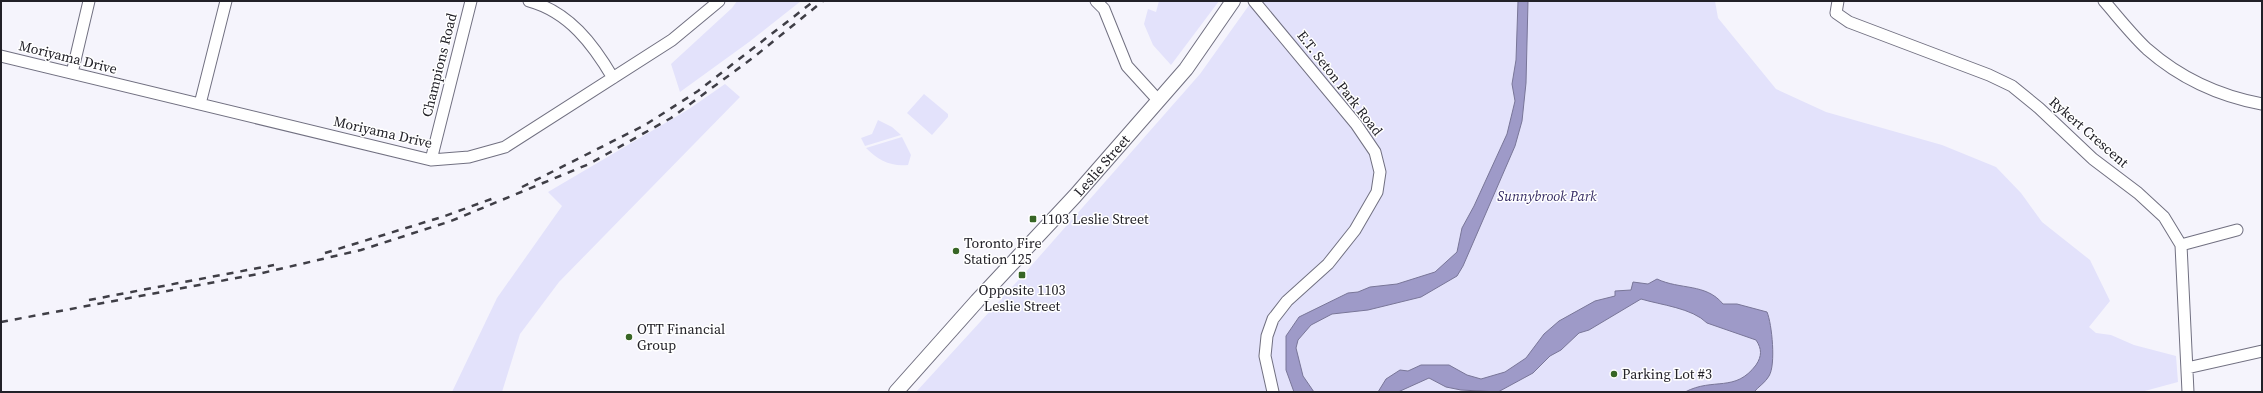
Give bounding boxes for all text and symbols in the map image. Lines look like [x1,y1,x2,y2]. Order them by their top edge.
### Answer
street label: Champions Road [416,11,462,119]
street label: E.T. Seton Park Road [1293,26,1387,140]
street label: Moriyama Drive [17,35,119,79]
street label: Rykert Crescent [2045,92,2133,172]
street label: Moriyama Drive [332,111,434,153]
street label: Leslie Street [1069,130,1135,201]
park label: Sunnybrook Park [1497,186,1597,206]
place label: 1103 Leslie Street [1041,209,1149,229]
marker: 1103 Leslie Street [1028,214,1038,224]
place label: Toronto Fire Station 125 [964,233,1042,269]
marker: Toronto Fire Station 125 [951,246,961,256]
marker: Opposite 1103 Leslie Street [1017,270,1027,280]
place label: Opposite 1103 Leslie Street [979,280,1065,316]
place label: OTT Financial Group [637,319,725,355]
marker: OTT Financial Group [624,332,634,342]
place label: Parking Lot #3 [1622,364,1712,384]
marker: Parking Lot #3 [1609,369,1619,379]

